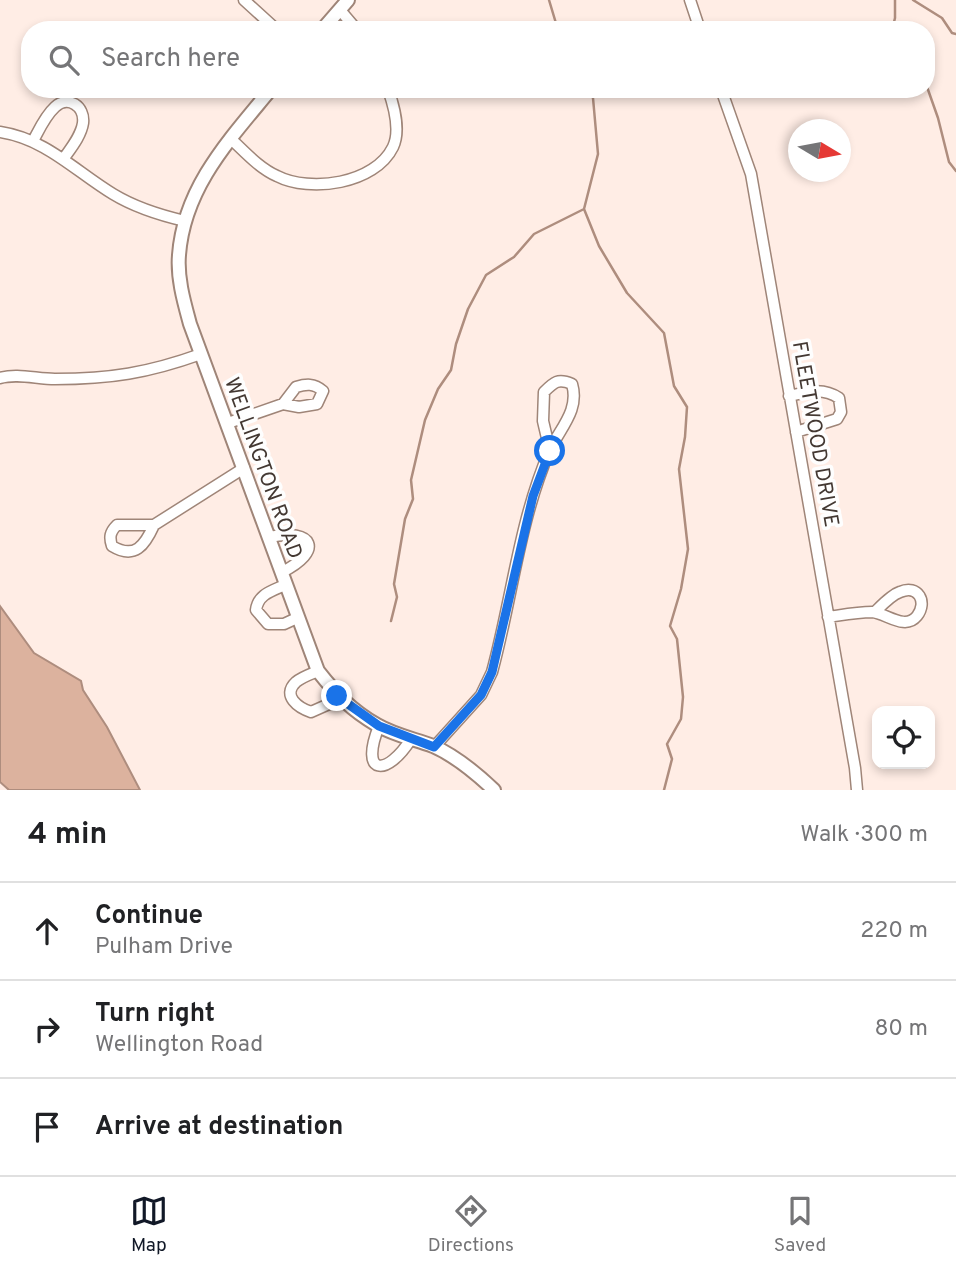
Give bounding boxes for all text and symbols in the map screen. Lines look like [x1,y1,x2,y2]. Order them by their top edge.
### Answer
search box [21,21,935,98]
icon: search [45,41,83,79]
text: Search here [101,43,240,76]
north arrow [788,119,851,182]
street label: FLEETWOOD DRIVE [785,339,844,529]
street label: WELLINGTON ROAD [217,374,308,563]
route start [534,435,565,466]
route end [321,680,352,711]
map controls [872,706,935,769]
button: locate [872,706,935,769]
text: 4 min [28,817,107,854]
text: Walk · 300 m [800,821,928,850]
text: Continue [95,900,203,933]
icon: ahead [28,912,66,950]
text: 220 m [860,917,928,946]
text: Pulham Drive [95,933,233,962]
text: Turn right [95,998,215,1031]
icon: right [28,1010,66,1048]
text: 80 m [875,1015,928,1044]
text: Wellington Road [95,1031,263,1060]
icon: arrive [28,1108,66,1146]
text: Arrive at destination [95,1111,343,1144]
tab: Map [130,1192,168,1258]
tab: Directions [428,1192,514,1258]
tab: Saved [774,1192,826,1258]

